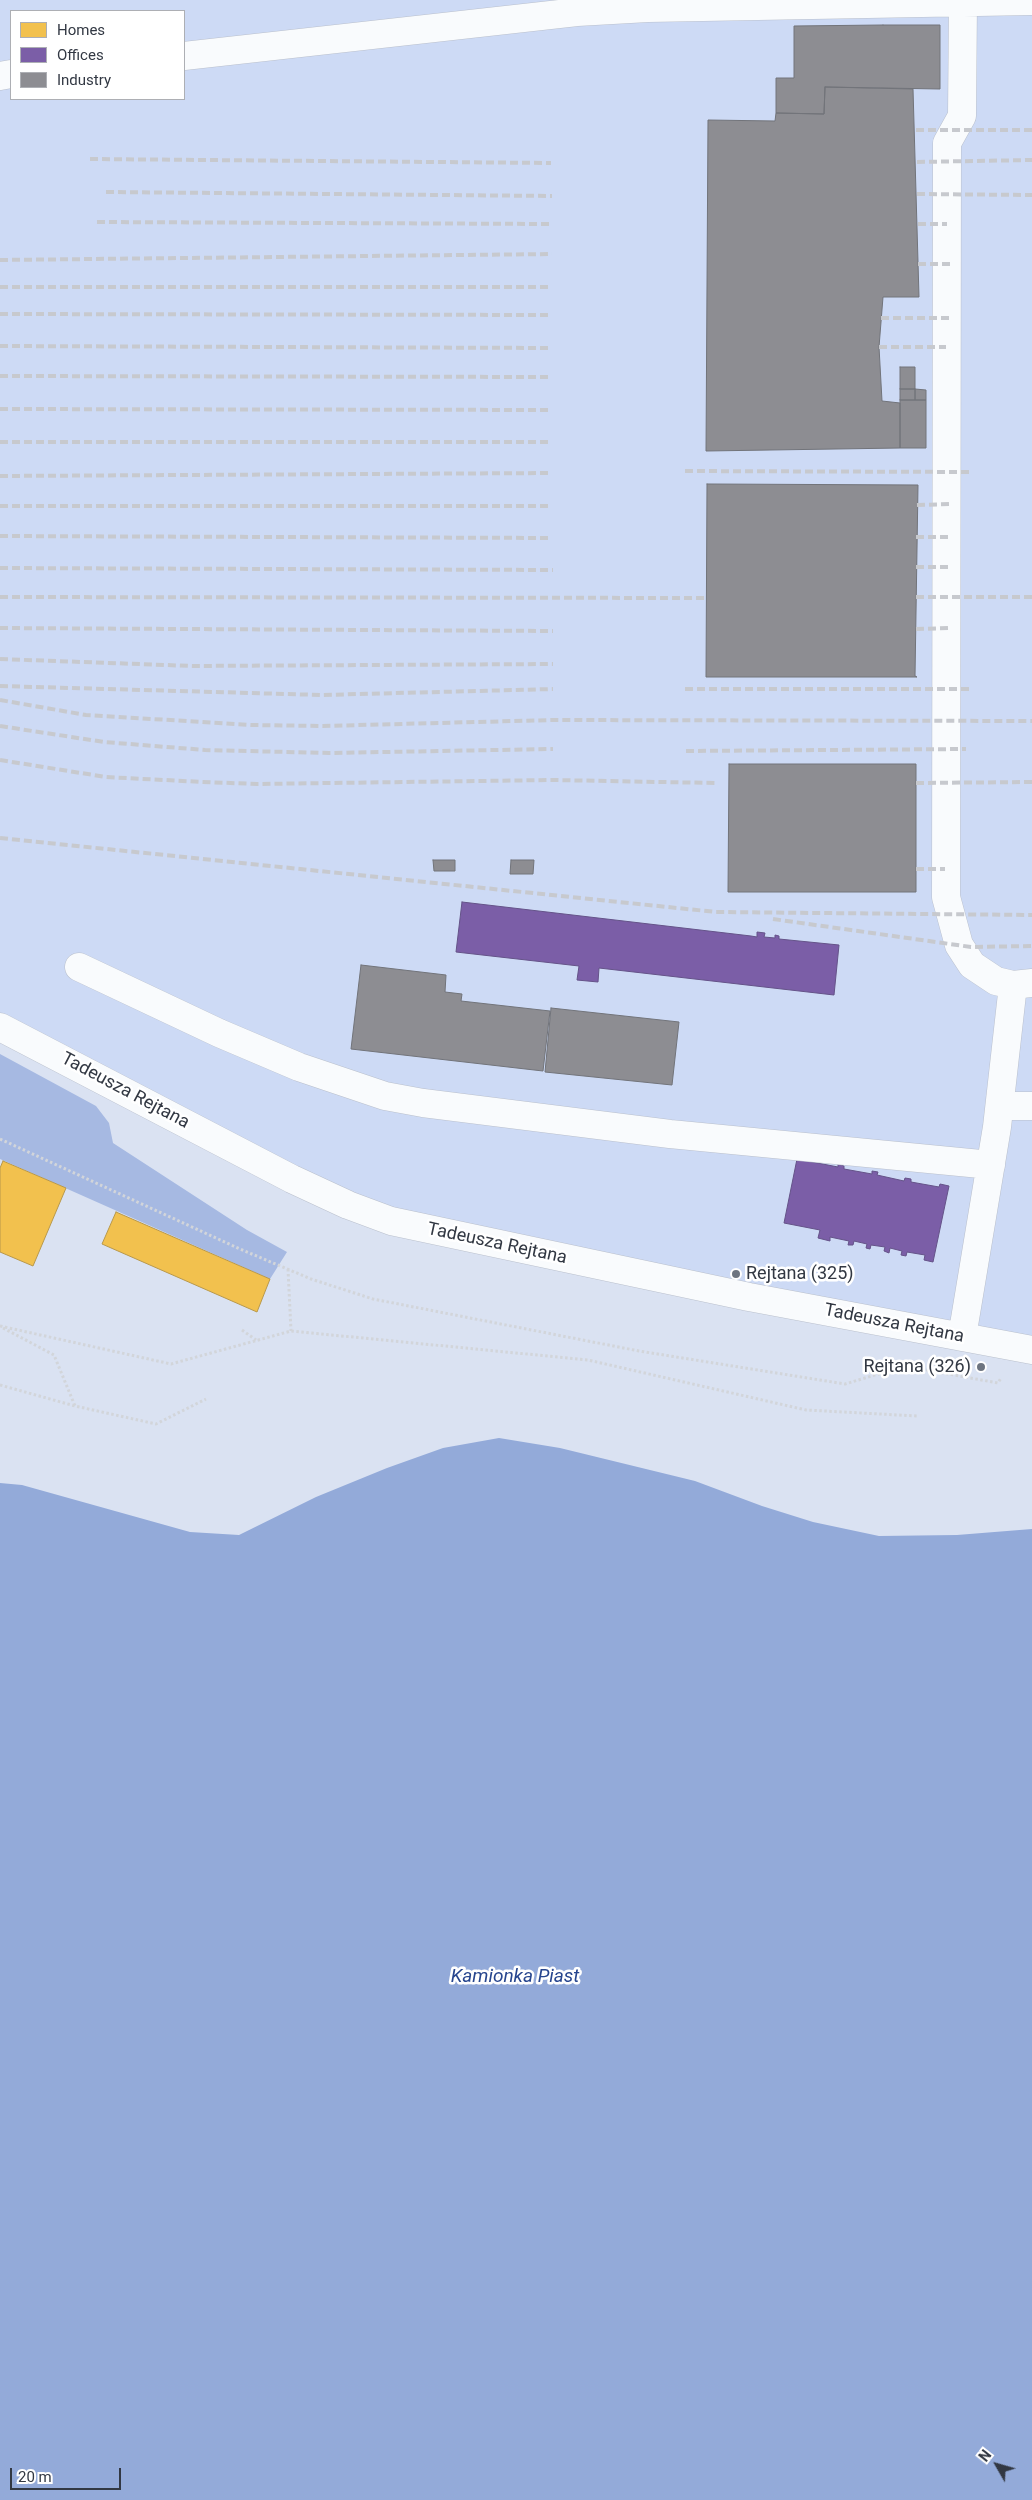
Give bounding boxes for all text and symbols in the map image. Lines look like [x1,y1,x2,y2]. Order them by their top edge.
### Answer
legend [10,10,185,100]
text: Homes [57,21,105,39]
text: Offices [57,46,104,64]
text: Industry [57,71,111,89]
street label: Tadeusza Rejtana [57,1048,193,1134]
street label: Tadeusza Rejtana [425,1219,569,1269]
place label: Rejtana (325) [746,1263,854,1285]
marker: Rejtana (325) [730,1268,742,1280]
street label: Tadeusza Rejtana [822,1300,966,1348]
place label: Rejtana (326) [863,1356,971,1378]
marker: Rejtana (326) [975,1361,987,1373]
water label: Kamionka Piast [451,1966,579,1988]
north arrow [972,2440,1022,2490]
text: N [976,2447,995,2465]
scale bar [12,2458,124,2490]
text: 20 m [18,2468,52,2486]

